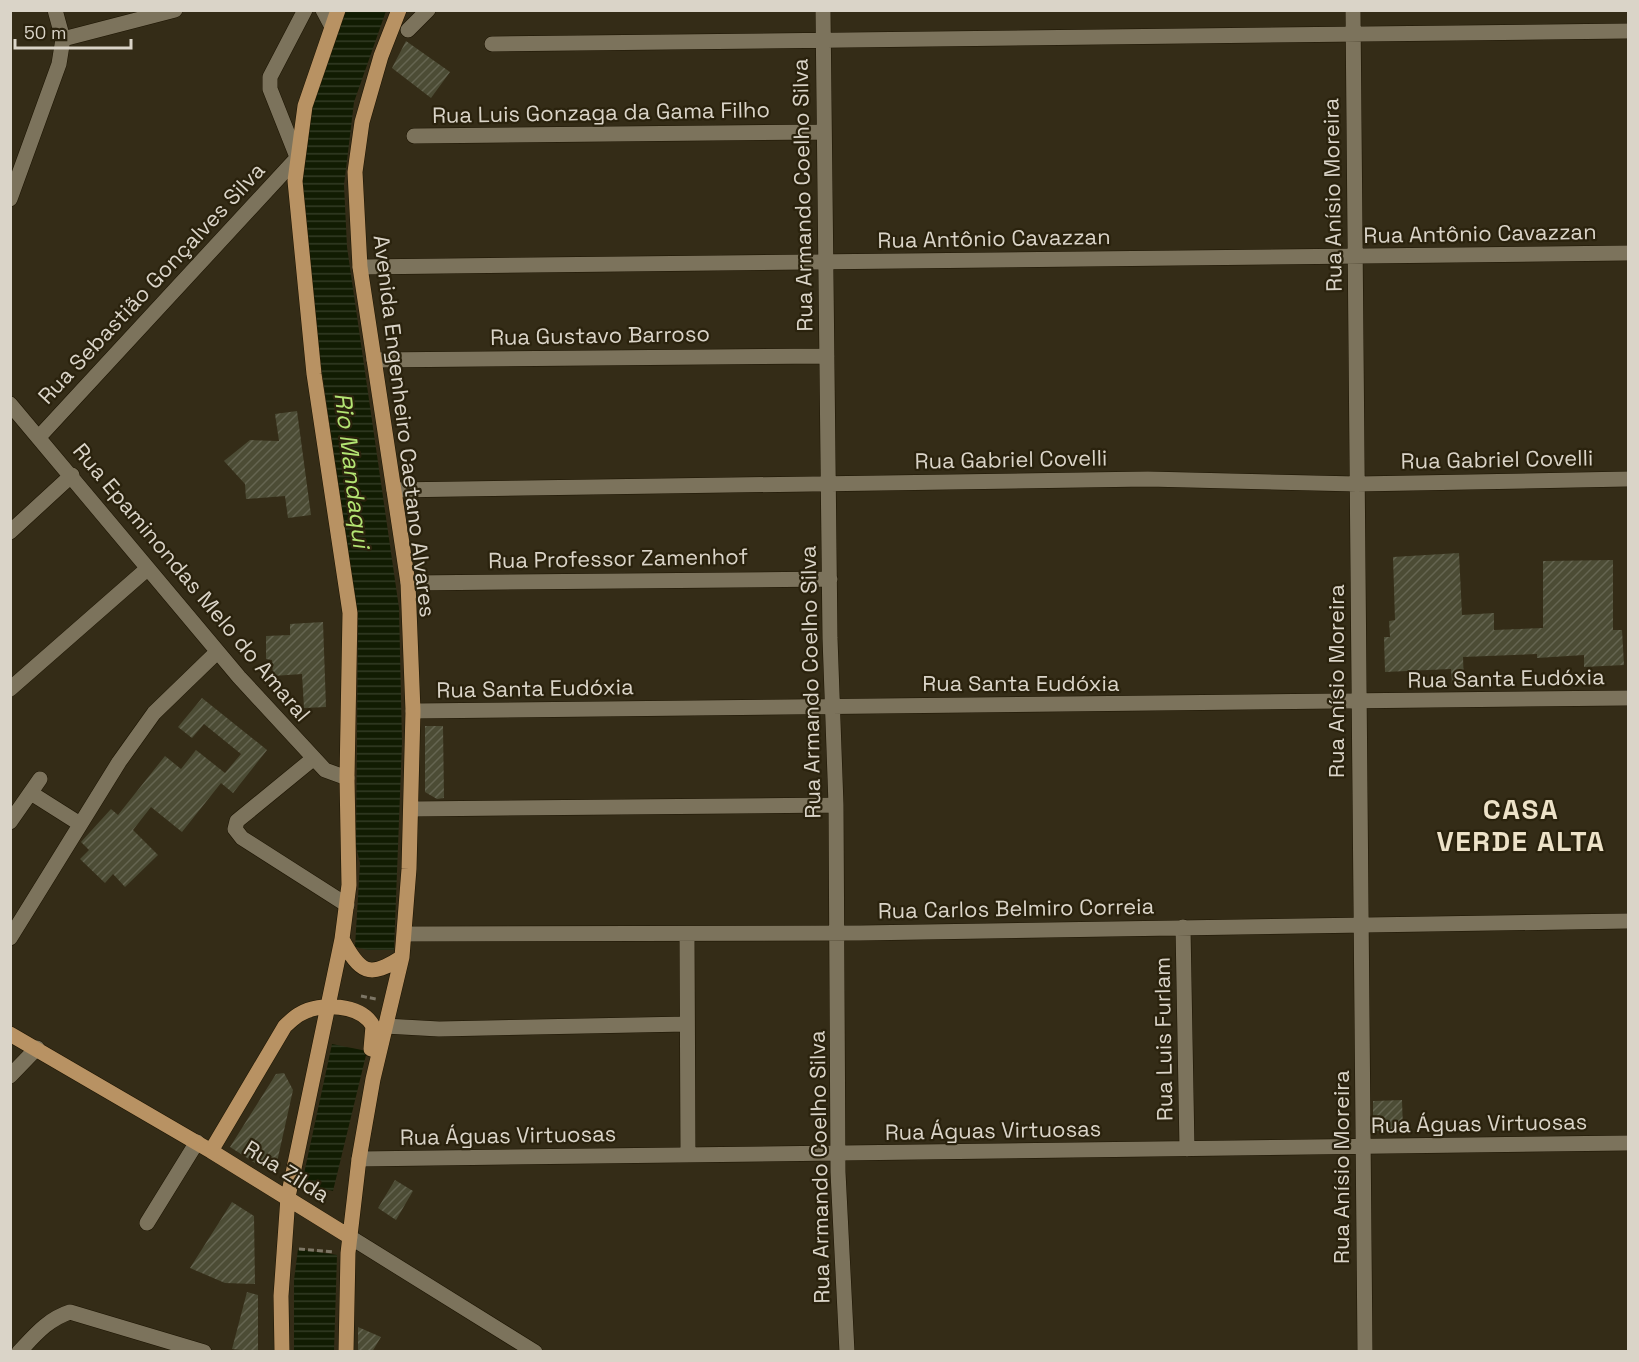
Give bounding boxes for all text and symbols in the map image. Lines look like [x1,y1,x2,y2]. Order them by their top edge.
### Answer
scale bar [15,12,130,50]
text: 50 m [24,21,66,44]
street label: Rua Armando Coelho Silva [786,58,818,332]
street label: Rua Luis Gonzaga da Gama Filho [432,95,770,129]
street label: Rua Anísio Moreira [1316,98,1348,292]
street label: Rua Sebastião Gonçalves Silva [32,156,271,410]
street label: Rua Antônio Cavazzan [1363,217,1597,249]
street label: Rua Antônio Cavazzan [877,222,1111,254]
street label: Avenida Engenheiro Caetano Alvares [368,233,442,619]
street label: Rua Gustavo Barroso [490,319,710,351]
water label: Rio Mandaqui [328,390,378,552]
street label: Rua Epaminondas Melo do Amaral [67,437,317,727]
street label: Rua Gabriel Covelli [914,443,1108,475]
street label: Rua Gabriel Covelli [1400,443,1594,475]
street label: Rua Professor Zamenhof [488,542,749,574]
street label: Rua Armando Coelho Silva [794,545,826,819]
street label: Rua Anísio Moreira [1322,584,1350,778]
street label: Rua Santa Eudóxia [1407,662,1605,694]
street label: Rua Santa Eudóxia [922,669,1120,697]
street label: Rua Santa Eudóxia [436,672,634,704]
district label: CASA VERDE ALTA [1436,791,1606,859]
street label: Rua Carlos Belmiro Correia [878,892,1155,924]
street label: Rua Luis Furlam [1148,957,1178,1121]
street label: Rua Armando Coelho Silva [803,1030,835,1304]
street label: Rua Anísio Moreira [1327,1070,1355,1264]
street label: Rua Águas Virtuosas [1371,1107,1587,1139]
street label: Rua Águas Virtuosas [885,1114,1101,1146]
street label: Rua Águas Virtuosas [400,1119,616,1151]
street label: Rua Zilda [239,1134,335,1208]

